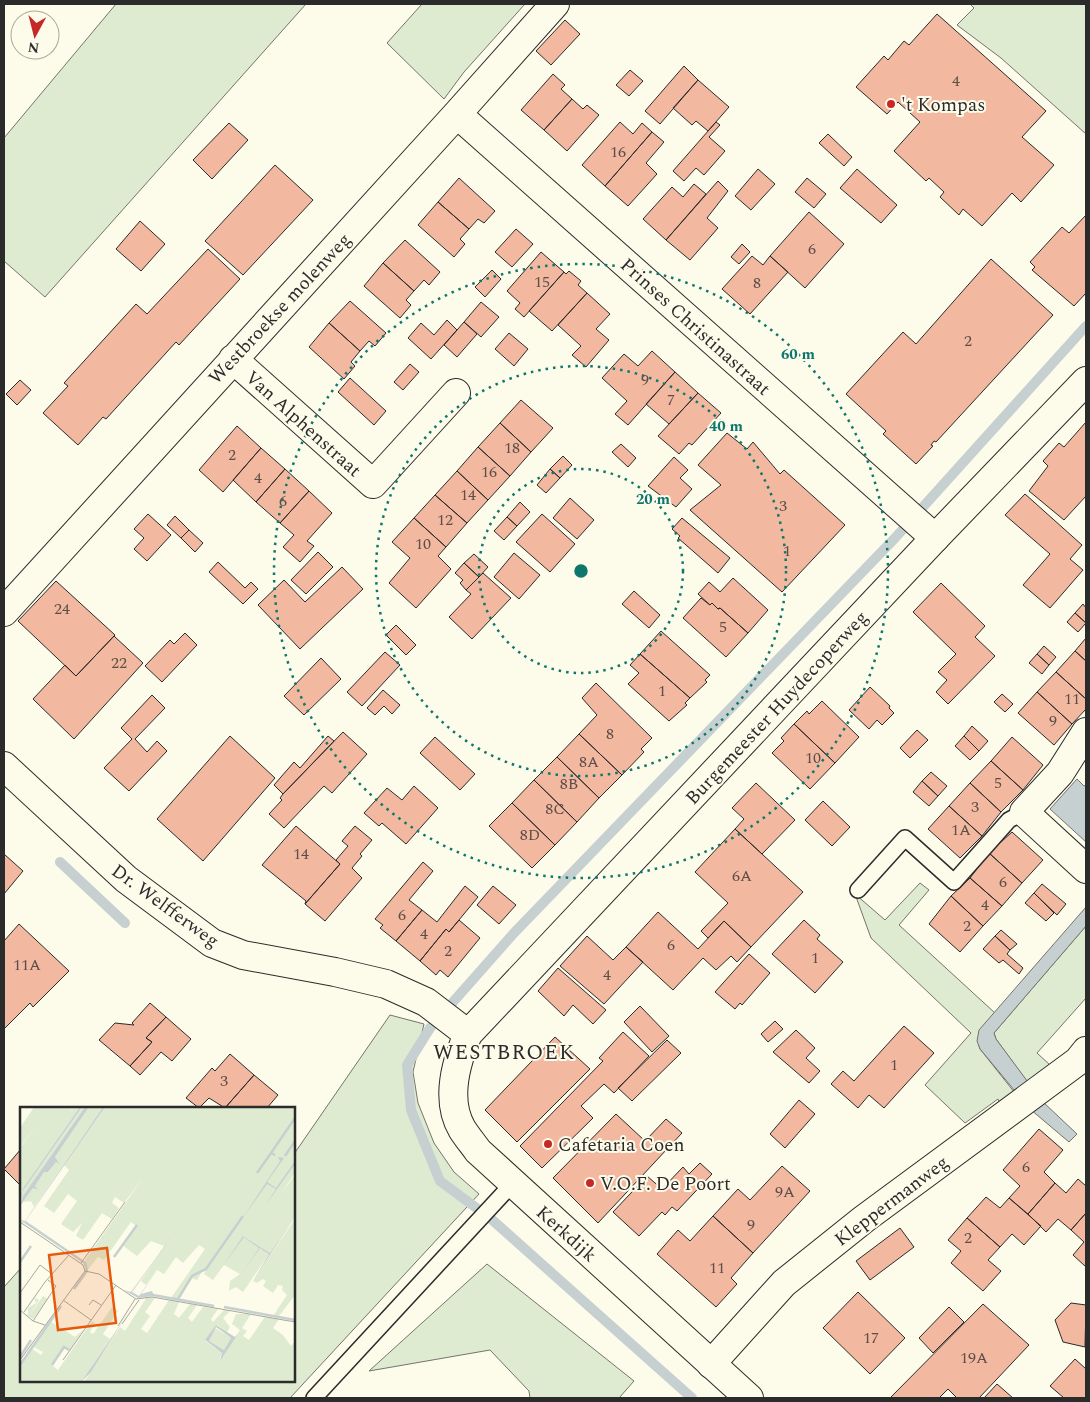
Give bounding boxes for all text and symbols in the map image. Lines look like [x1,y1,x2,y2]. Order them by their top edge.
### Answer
north arrow [10,10,60,60]
text: N [27,36,40,59]
house number: 4 [952,69,960,93]
place label: 't Kompas [901,91,985,120]
marker: 't Kompas [885,98,897,110]
house number: 16 [610,140,626,164]
street label: Westbroekse molenweg [202,227,358,391]
house number: 6 [808,237,816,261]
street label: Prinses Christinastraat [613,251,777,403]
house number: 15 [534,270,550,294]
house number: 8 [753,271,761,295]
house number: 2 [964,329,972,353]
text: 60 m [781,343,816,366]
street label: Van Alphenstraat [238,364,368,485]
house number: 9 [641,368,649,392]
house number: 7 [667,388,675,412]
text: 40 m [709,415,744,438]
house number: 18 [504,436,520,460]
house number: 2 [228,443,236,467]
house number: 16 [481,460,497,484]
house number: 4 [254,466,262,490]
house number: 14 [460,483,476,507]
text: 20 m [636,488,671,511]
house number: 6 [279,489,287,513]
house number: 3 [779,494,787,518]
house number: 12 [437,508,453,532]
house number: 10 [415,532,431,556]
house number: 1 [783,539,791,563]
centre of rings [572,562,590,580]
house number: 24 [54,597,70,621]
street label: Burgemeester Huydecoperweg [679,604,875,812]
house number: 5 [719,615,727,639]
house number: 22 [111,651,127,675]
house number: 1 [658,679,666,703]
house number: 11 [1064,687,1080,711]
house number: 9 [1049,709,1057,733]
house number: 8 [606,722,614,746]
house number: 10 [805,746,821,770]
house number: 8A [579,750,599,774]
house number: 5 [994,771,1002,795]
house number: 8B [560,772,578,796]
house number: 3 [971,795,979,819]
house number: 8C [545,797,565,821]
house number: 1A [951,818,971,842]
house number: 8D [520,823,540,847]
house number: 14 [293,842,309,866]
street label: Dr. Welfferweg [105,857,225,955]
house number: 6A [732,864,752,888]
house number: 6 [999,870,1007,894]
house number: 4 [981,893,989,917]
house number: 6 [398,903,406,927]
house number: 2 [963,914,971,938]
house number: 4 [420,922,428,946]
house number: 6 [667,933,675,957]
house number: 2 [444,939,452,963]
house number: 1 [811,946,819,970]
house number: 11A [13,953,41,977]
house number: 4 [603,963,611,987]
district label: WESTBROEK [433,1037,575,1069]
house number: 1 [890,1053,898,1077]
house number: 3 [220,1069,228,1093]
inset map [20,1107,295,1382]
place label: Cafetaria Coen [558,1131,685,1160]
marker: Cafetaria Coen [542,1138,554,1150]
street label: Kleppermanweg [829,1148,955,1254]
house number: 6 [1022,1155,1030,1179]
place label: V.O.F. De Poort [600,1170,731,1199]
marker: V.O.F. De Poort [584,1177,596,1189]
house number: 9A [775,1180,795,1204]
street label: Kerkdijk [529,1199,603,1270]
house number: 9 [747,1213,755,1237]
house number: 2 [964,1226,972,1250]
house number: 11 [709,1256,725,1280]
house number: 17 [863,1326,879,1350]
house number: 19A [960,1346,988,1370]

